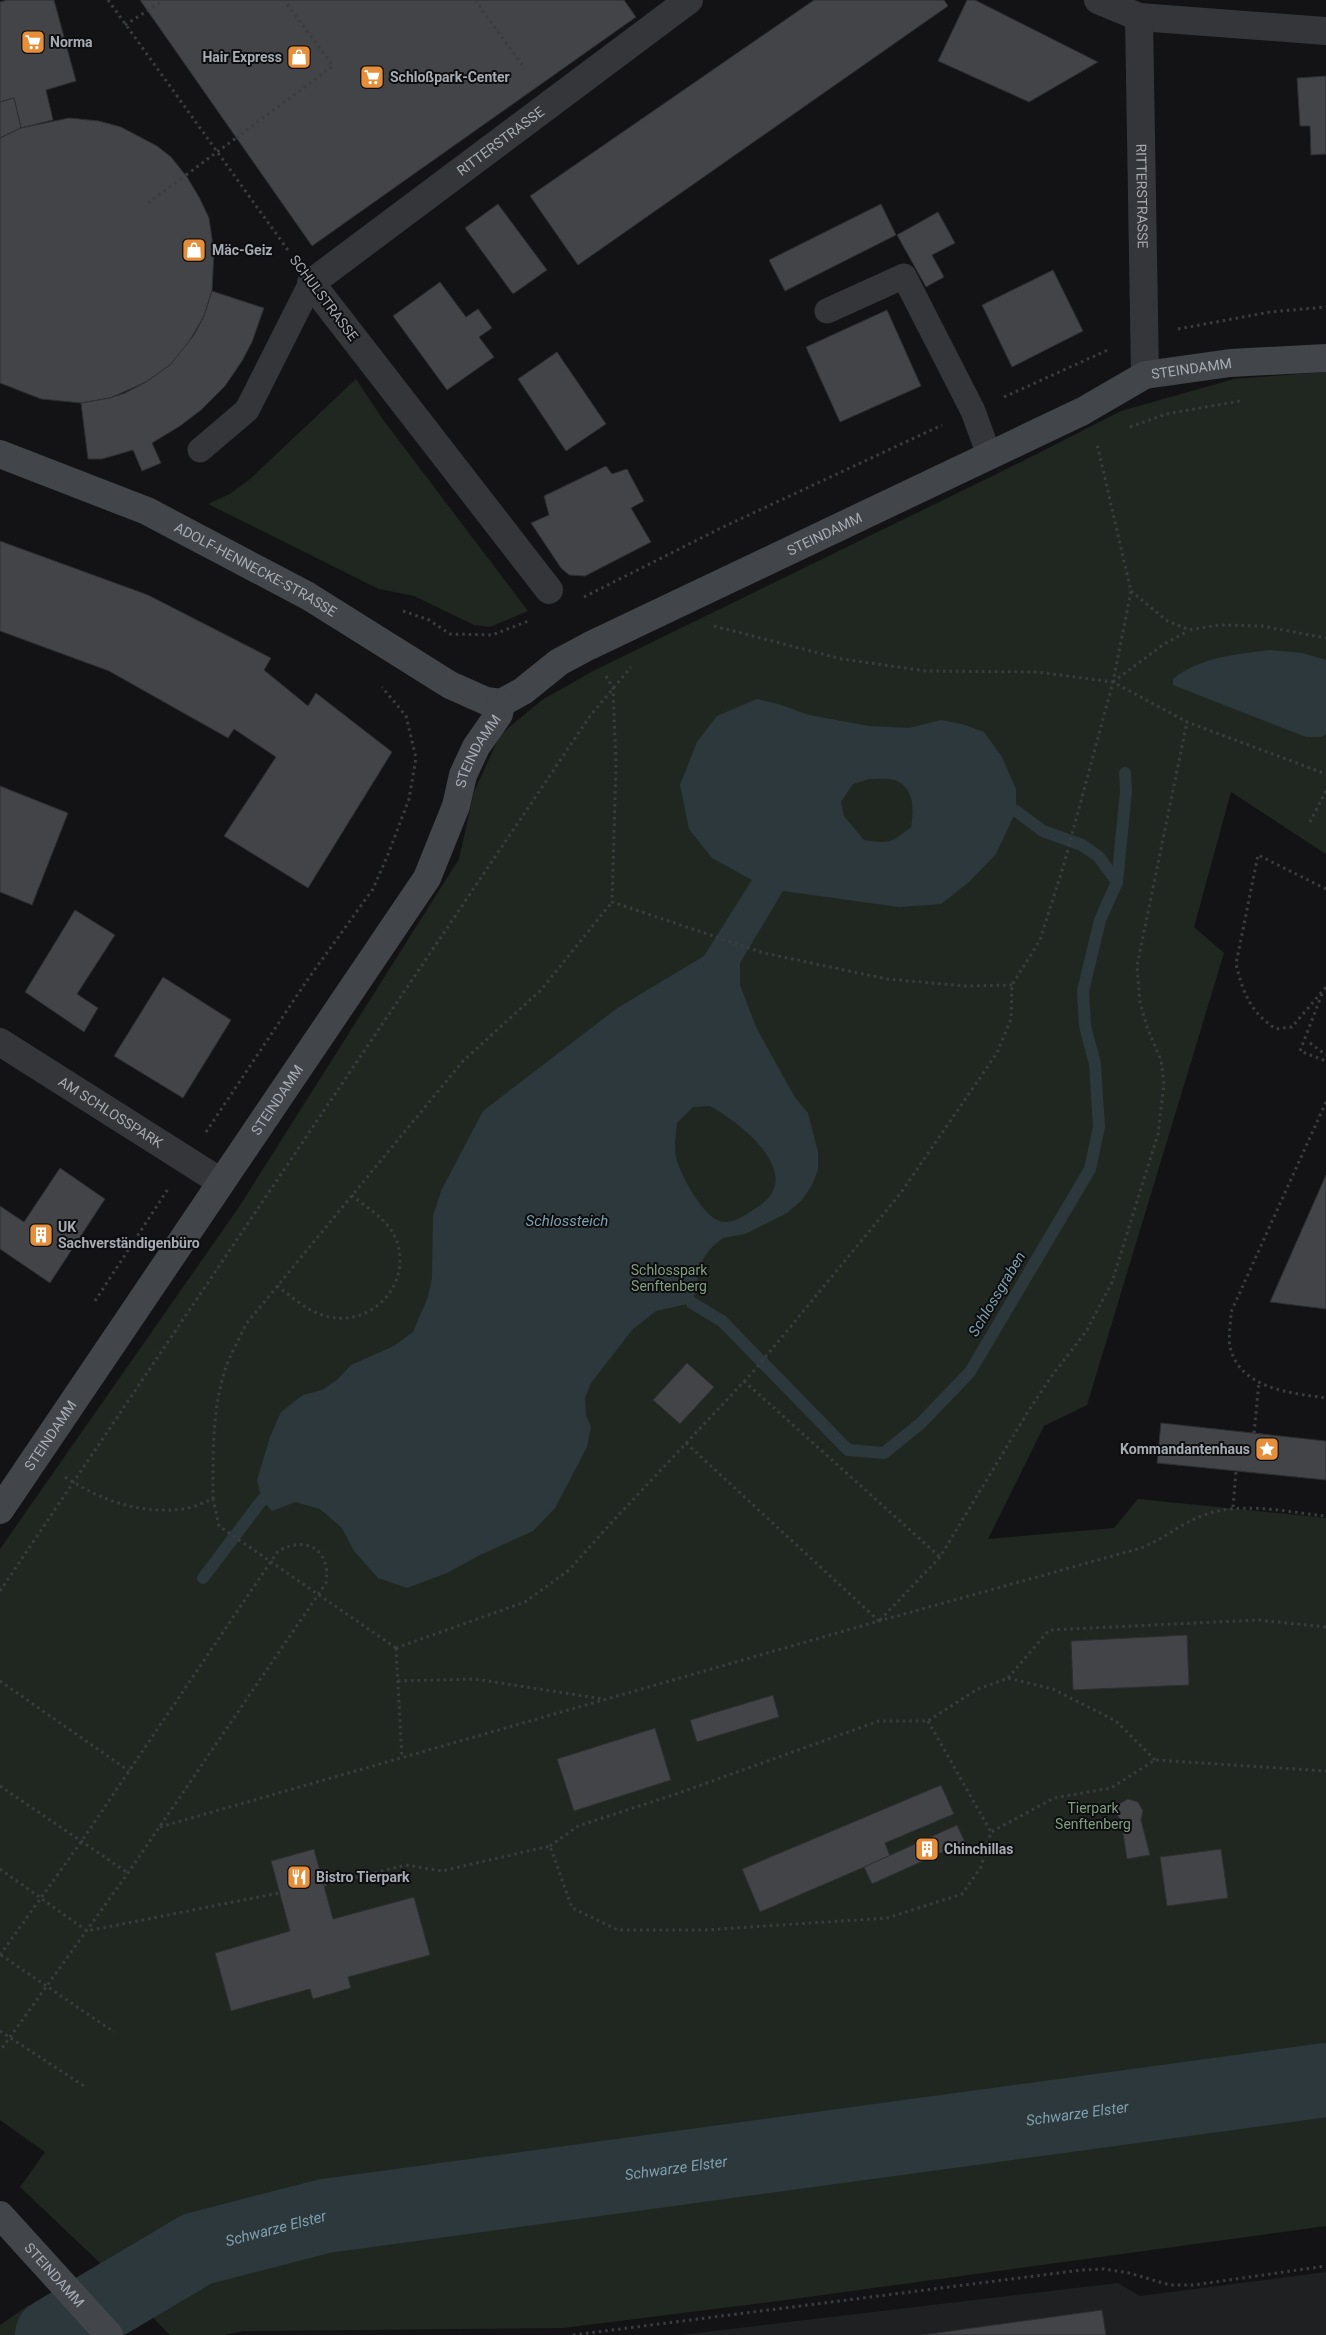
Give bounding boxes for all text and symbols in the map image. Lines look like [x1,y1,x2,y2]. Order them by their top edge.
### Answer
supermarket icon: Norma [20,29,46,55]
place label: Norma [50,34,93,50]
shop icon: Hair Express [286,44,312,70]
place label: Hair Express [202,49,282,65]
supermarket icon: Schloßpark-Center [359,64,385,90]
place label: Schloßpark-Center [390,69,510,85]
street label: RITTERSTRASSE [454,103,547,179]
street label: RITTERSTRASSE [1133,143,1151,249]
shop icon: Mäc-Geiz [181,237,207,263]
place label: Mäc-Geiz [212,242,273,258]
street label: SCHULSTRASSE [287,252,361,344]
street label: STEINDAMM [1150,355,1233,382]
street label: STEINDAMM [784,509,864,559]
street label: ADOLF-HENNECKE-STRASSE [172,519,340,620]
street label: STEINDAMM [452,712,504,789]
street label: STEINDAMM [248,1062,306,1138]
street label: AM SCHLOSSPARK [56,1073,166,1151]
water label: Schlossteich [526,1212,608,1230]
place label: UK Sachverständigenbüro [58,1219,200,1251]
building icon: UK Sachverständigenbüro [28,1222,54,1248]
water label: Schlossgraben [965,1248,1029,1340]
park label: Schlosspark Senftenberg [631,1262,708,1294]
street label: STEINDAMM [21,1397,80,1474]
place icon: Kommandantenhaus [1254,1436,1280,1462]
place label: Kommandantenhaus [1120,1441,1250,1457]
park label: Tierpark Senftenberg [1055,1800,1131,1832]
building icon: Chinchillas [914,1836,940,1862]
place label: Chinchillas [944,1841,1014,1857]
restaurant icon: Bistro Tierpark [286,1864,312,1890]
place label: Bistro Tierpark [316,1869,410,1885]
water label: Schwarze Elster [1025,2098,1131,2130]
water label: Schwarze Elster [624,2152,729,2184]
water label: Schwarze Elster [224,2207,329,2250]
street label: STEINDAMM [21,2240,88,2310]

